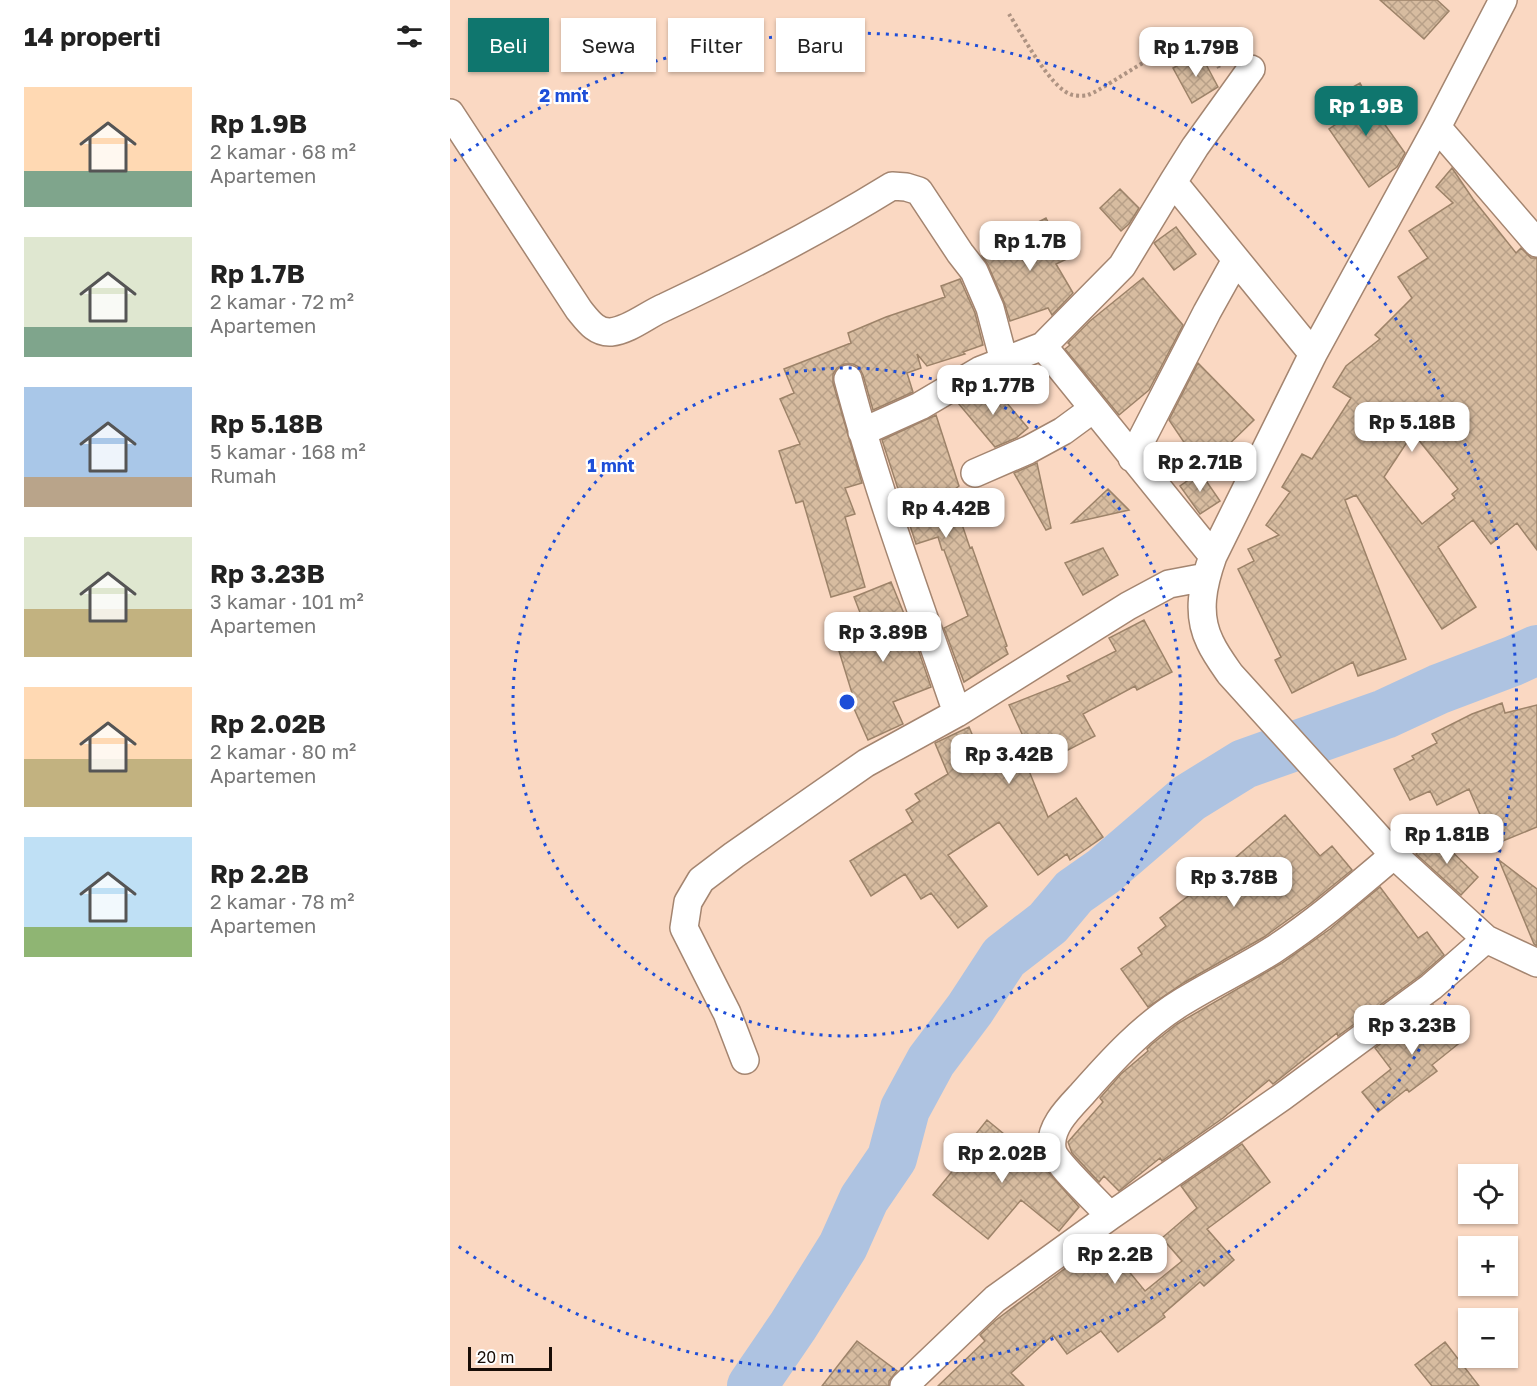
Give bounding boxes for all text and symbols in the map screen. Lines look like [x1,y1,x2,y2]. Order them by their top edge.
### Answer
chip: Beli [468,18,549,72]
chip: Sewa [561,18,656,72]
chip: Filter [668,18,764,72]
chip: Baru [776,18,865,72]
icon: filters [393,20,426,53]
text: 14 properti [24,21,161,52]
pin: Rp 1.79B [1134,27,1258,78]
text: Rp 1.79B [1153,34,1239,58]
text: 2 mnt [539,84,589,106]
pin: Rp 1.9B [1311,86,1421,137]
text: Rp 1.9B [1329,93,1403,117]
text: Rp 1.9B [210,108,307,139]
icon: home [72,111,144,183]
text: 2 kamar · 68 m² [210,139,356,163]
text: Apartemen [210,163,316,187]
pin: Rp 1.7B [975,221,1085,272]
text: Rp 1.7B [994,228,1066,252]
text: Rp 1.7B [210,258,305,289]
icon: home [72,261,144,333]
text: 2 kamar · 72 m² [210,289,354,313]
text: Apartemen [210,313,316,337]
pin: Rp 1.77B [931,365,1055,416]
text: Rp 1.77B [951,372,1035,396]
pin: Rp 5.18B [1350,402,1474,453]
text: Rp 5.18B [210,408,323,439]
text: Rp 5.18B [1369,409,1456,433]
icon: home [72,411,144,483]
text: 5 kamar · 168 m² [210,439,366,463]
pin: Rp 2.71B [1138,442,1262,493]
text: Rp 2.71B [1157,449,1243,473]
text: 1 mnt [587,454,635,476]
text: Rumah [210,463,277,487]
pin: Rp 4.42B [884,488,1008,539]
text: Rp 4.42B [902,495,990,519]
text: Rp 3.23B [210,558,325,589]
icon: home [72,561,144,633]
text: 3 kamar · 101 m² [210,589,364,613]
pin: Rp 3.89B [821,612,945,663]
text: Apartemen [210,613,316,637]
text: Rp 3.89B [838,619,928,643]
centre of rings [837,692,857,712]
text: Rp 2.02B [210,708,326,739]
icon: home [72,711,144,783]
pin: Rp 3.42B [947,734,1071,785]
text: 2 kamar · 80 m² [210,739,356,763]
text: Rp 3.42B [965,741,1053,765]
text: Apartemen [210,763,316,787]
pin: Rp 1.81B [1385,814,1509,865]
text: Rp 1.81B [1404,821,1490,845]
pin: Rp 3.78B [1172,857,1296,908]
text: Rp 2.2B [210,858,309,889]
icon: home [72,861,144,933]
text: Rp 3.78B [1190,864,1278,888]
text: 2 kamar · 78 m² [210,889,355,913]
text: Apartemen [210,913,316,937]
pin: Rp 3.23B [1350,1005,1474,1056]
text: Rp 3.23B [1368,1012,1456,1036]
pin: Rp 2.02B [940,1133,1064,1184]
text: Rp 2.02B [957,1140,1047,1164]
map controls [1458,1164,1518,1368]
button: locate [1458,1164,1518,1224]
pin: Rp 2.2B [1060,1234,1170,1285]
button: + [1458,1236,1518,1296]
text: Rp 2.2B [1077,1241,1153,1265]
button: − [1458,1308,1518,1368]
scale bar [468,1344,552,1372]
text: 20 m [477,1347,514,1367]

